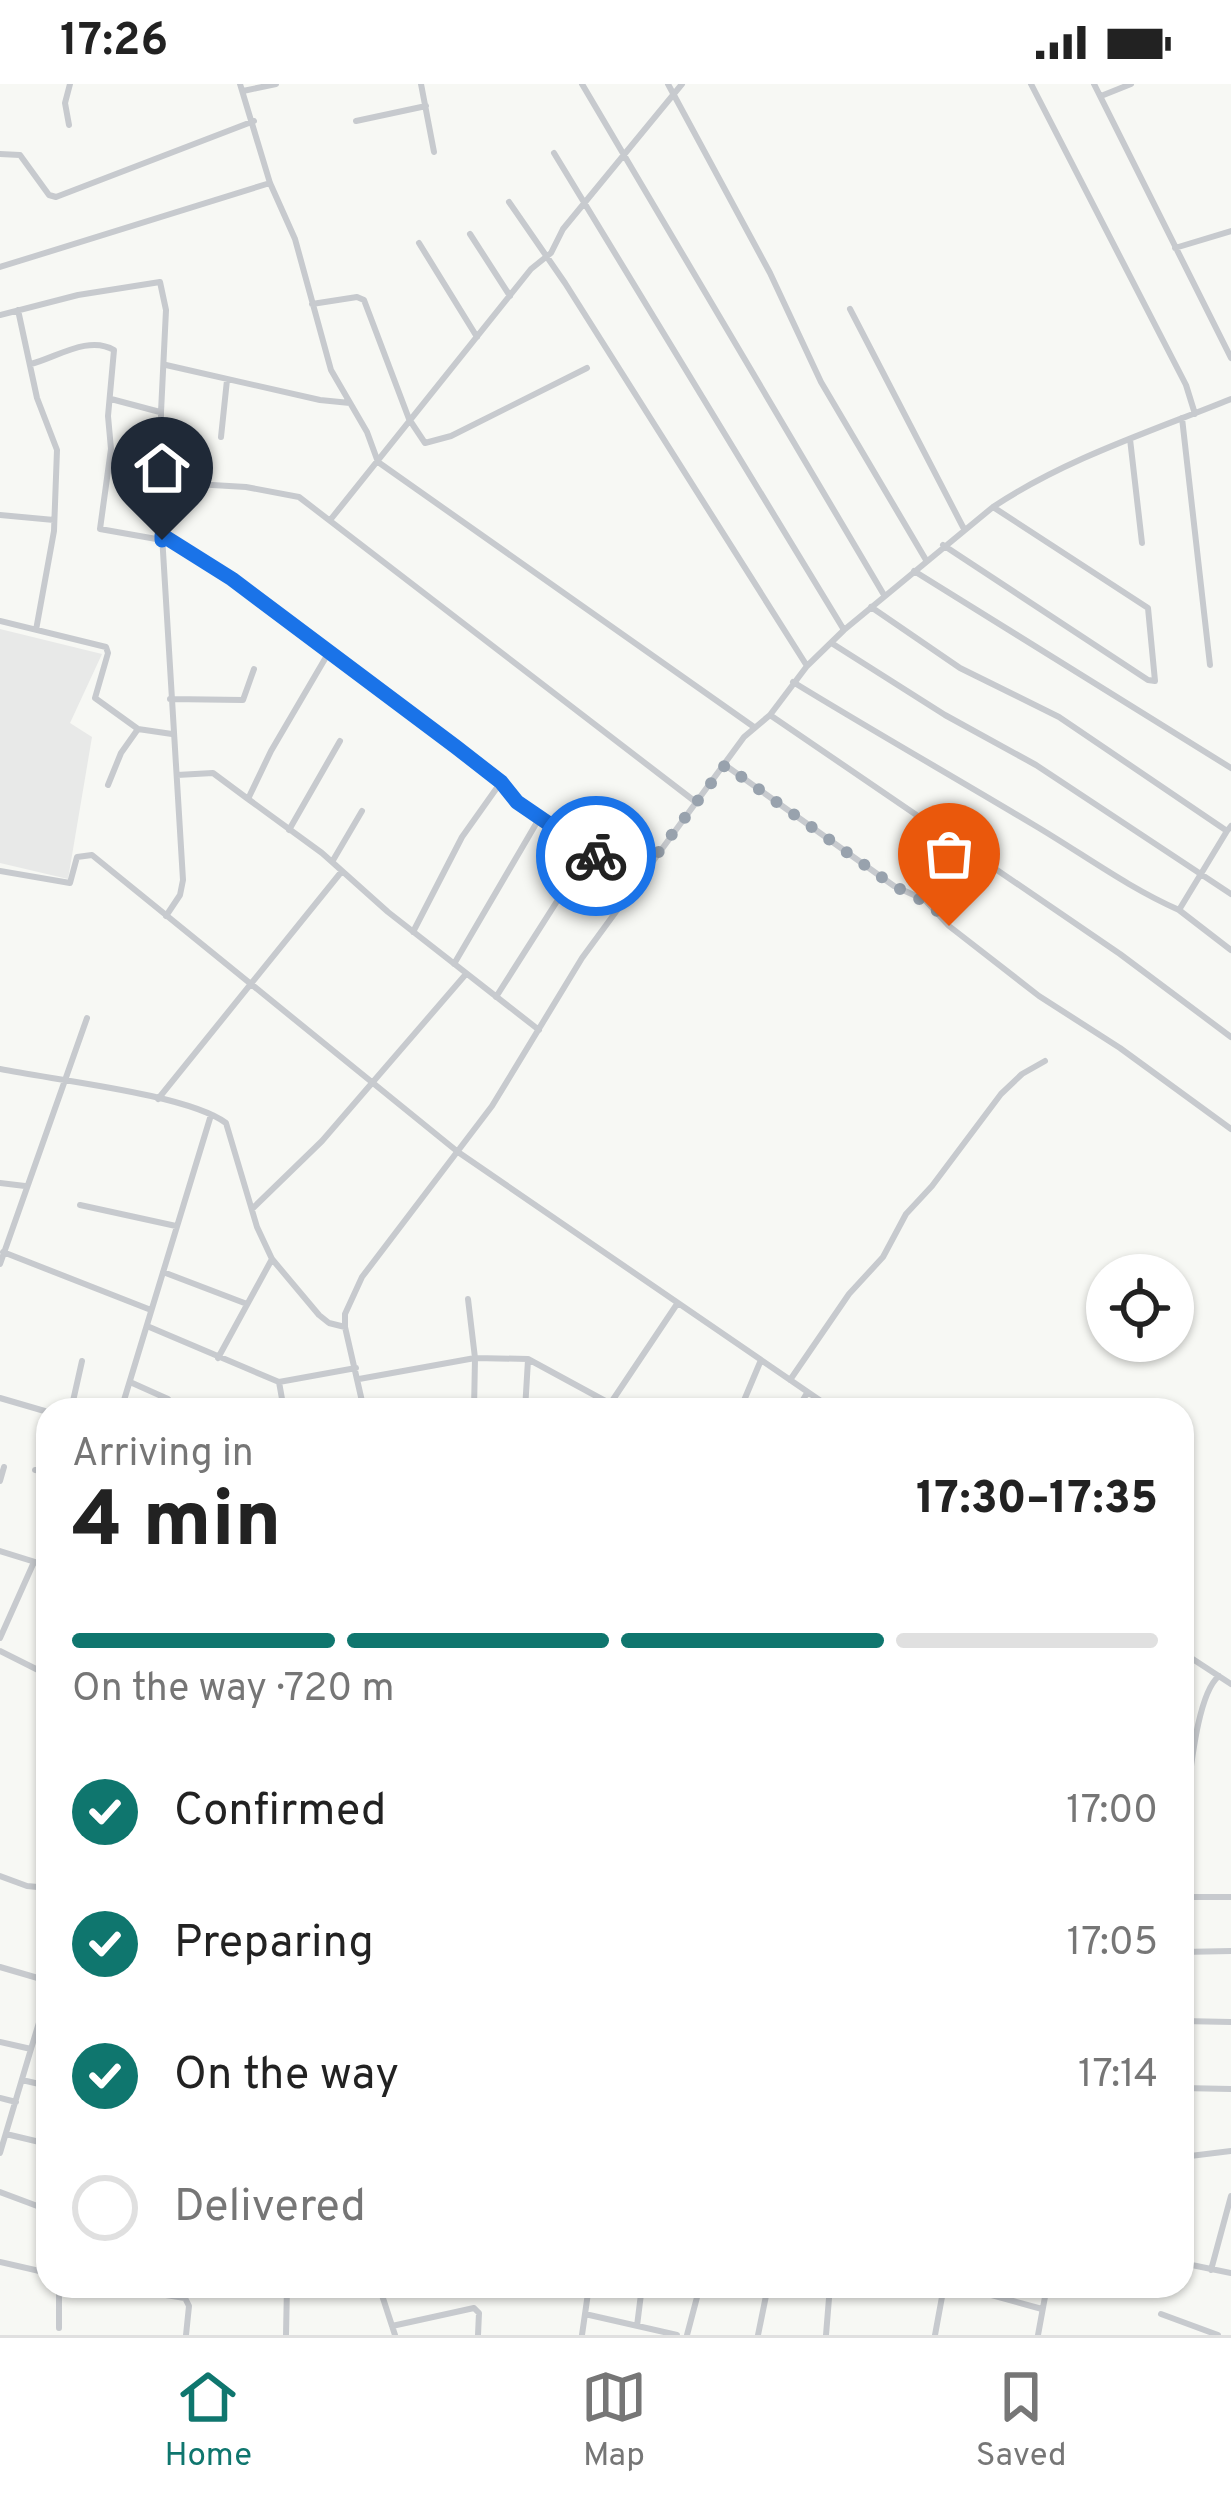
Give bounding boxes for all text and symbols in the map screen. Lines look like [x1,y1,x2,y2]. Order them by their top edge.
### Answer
text: 17:26 [60,14,168,71]
pin [111,417,213,540]
icon: home [129,435,195,501]
courier [536,796,656,916]
pin [898,803,1000,926]
icon: bag [916,821,982,887]
icon: bike [563,823,629,889]
map controls [1086,1254,1194,1362]
button: locate [1086,1254,1194,1362]
text: Arriving in [72,1431,254,1480]
text: 17:30–17:35 [916,1472,1158,1529]
text: 4 min [72,1475,281,1574]
text: On the way · 720 m [72,1666,395,1715]
icon: check [72,1779,138,1845]
text: Confirmed [174,1784,386,1841]
text: 17:00 [1066,1788,1158,1837]
icon: check [72,1911,138,1977]
text: Preparing [174,1916,374,1973]
text: 17:05 [1067,1920,1158,1969]
icon: check [72,2043,138,2109]
text: On the way [174,2048,399,2105]
text: 17:14 [1078,2052,1158,2101]
text: Delivered [174,2180,366,2237]
tab: Home [164,2364,252,2478]
tab: Map [581,2364,647,2478]
tab: Saved [976,2364,1067,2478]

